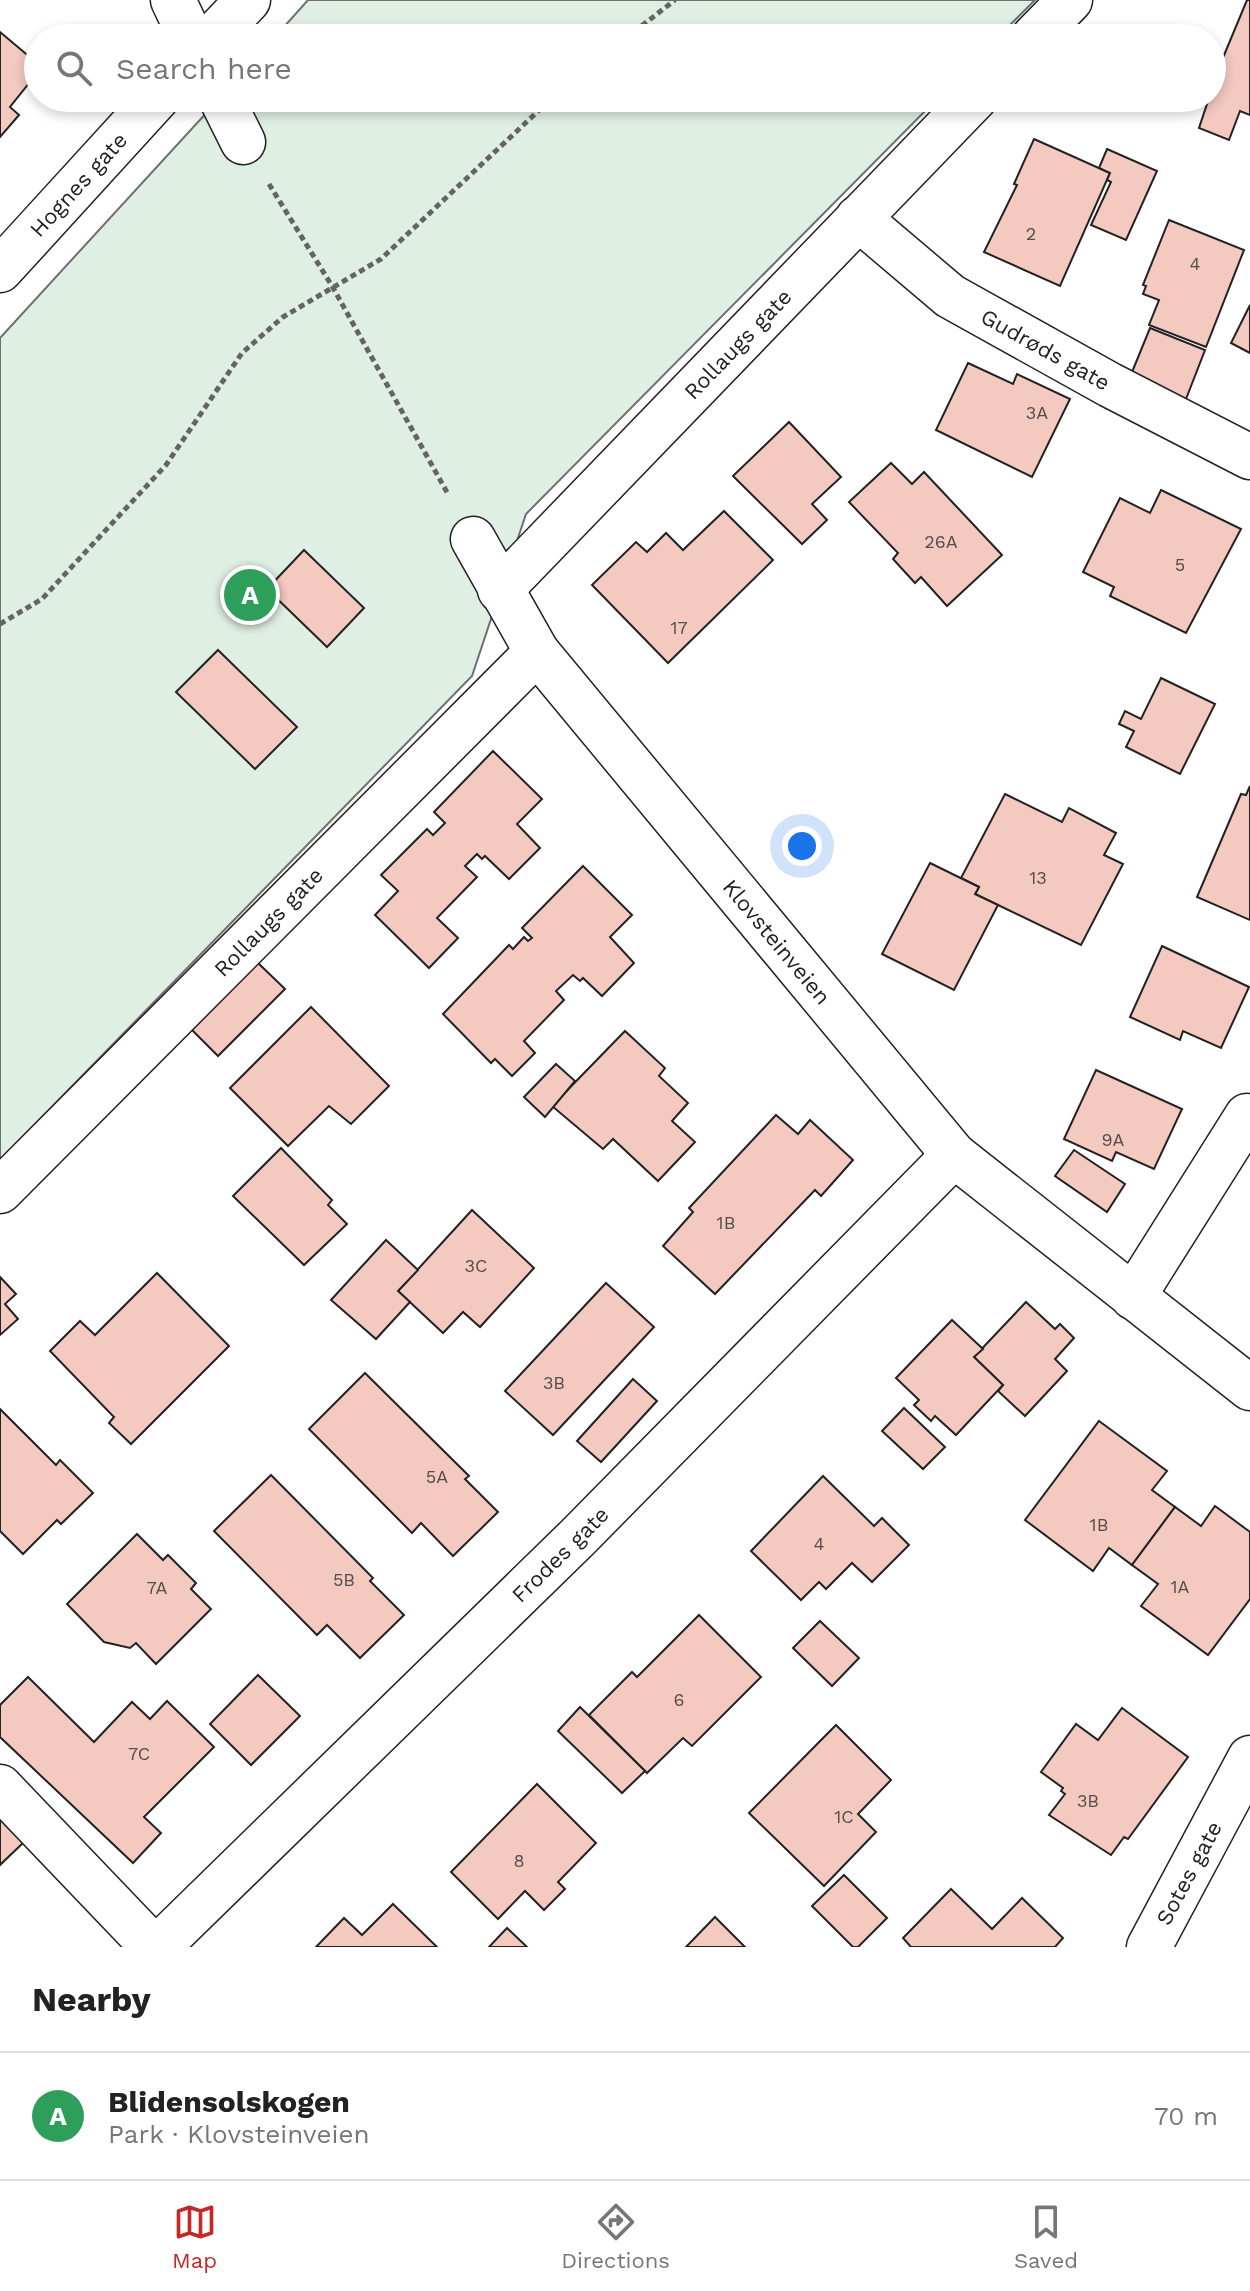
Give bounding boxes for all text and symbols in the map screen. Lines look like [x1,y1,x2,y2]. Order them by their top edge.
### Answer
search box [24,24,1226,112]
icon: search [52,46,96,90]
text: Search here [116,51,292,86]
street label: Hognes gate [25,127,132,242]
house number: 2 [1026,223,1036,244]
house number: 4 [1190,253,1201,274]
street label: Rollaugs gate [679,284,797,405]
street label: Gudrøds gate [976,304,1114,395]
house number: 3A [1026,402,1048,423]
house number: 26A [924,531,958,552]
house number: 5 [1175,554,1185,575]
pin: A [224,565,276,625]
house number: 17 [670,617,688,638]
your location [782,826,822,866]
street label: Rollaugs gate [209,863,328,982]
house number: 13 [1029,867,1047,888]
street label: Klovsteinveien [718,874,836,1009]
house number: 9A [1102,1129,1125,1150]
house number: 1B [717,1212,735,1233]
house number: 3C [465,1255,487,1276]
house number: 3B [543,1372,565,1393]
house number: 5A [426,1466,448,1487]
street label: Frodes gate [507,1502,614,1608]
house number: 1B [1090,1514,1108,1535]
house number: 4 [814,1533,825,1554]
house number: 5B [333,1569,355,1590]
house number: 1A [1171,1576,1190,1597]
house number: 7A [147,1577,168,1598]
house number: 6 [674,1689,684,1710]
house number: 7C [128,1743,150,1764]
house number: 3B [1077,1790,1099,1811]
house number: 1C [834,1806,854,1827]
street label: Sotes gate [1151,1817,1227,1929]
house number: 8 [513,1850,525,1871]
text: Nearby [32,1979,151,2019]
text: Blidensolskogen [108,2084,350,2119]
text: A [49,2101,67,2131]
text: 70 m [1154,2101,1218,2131]
text: Park · Klovsteinveien [108,2119,370,2149]
tab: Map [172,2200,217,2273]
tab: Directions [561,2200,670,2273]
tab: Saved [1014,2200,1078,2273]

